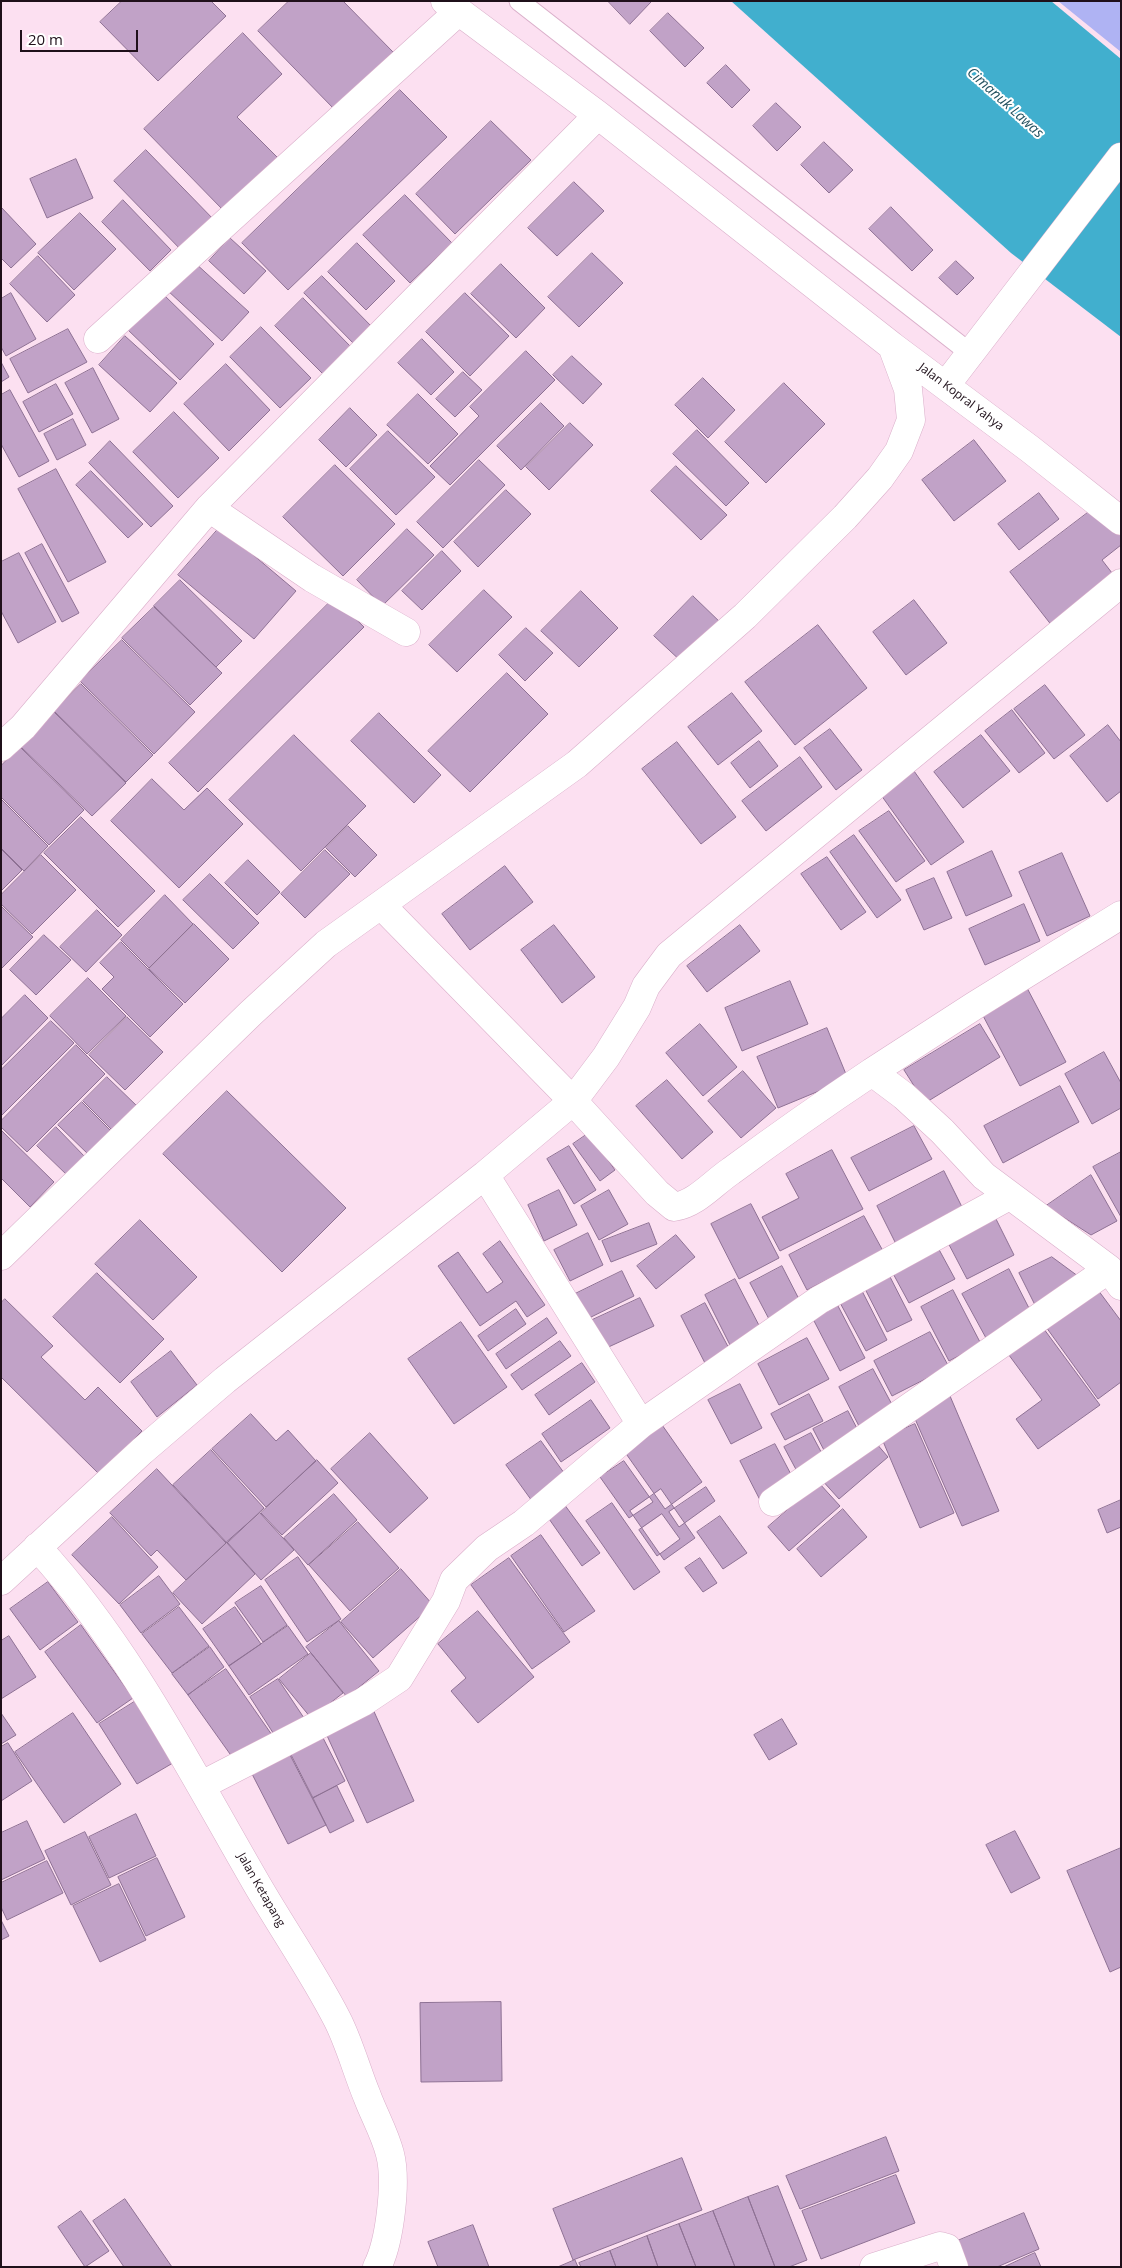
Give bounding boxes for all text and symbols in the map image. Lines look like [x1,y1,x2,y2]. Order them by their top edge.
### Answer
scale bar [22,20,140,52]
text: 20 m [28,29,63,49]
water label: Cimanuk Lawas [963,64,1047,142]
street label: Jalan Kopral Yahya [915,360,1007,434]
street label: Jalan Ketapang [234,1850,288,1930]

